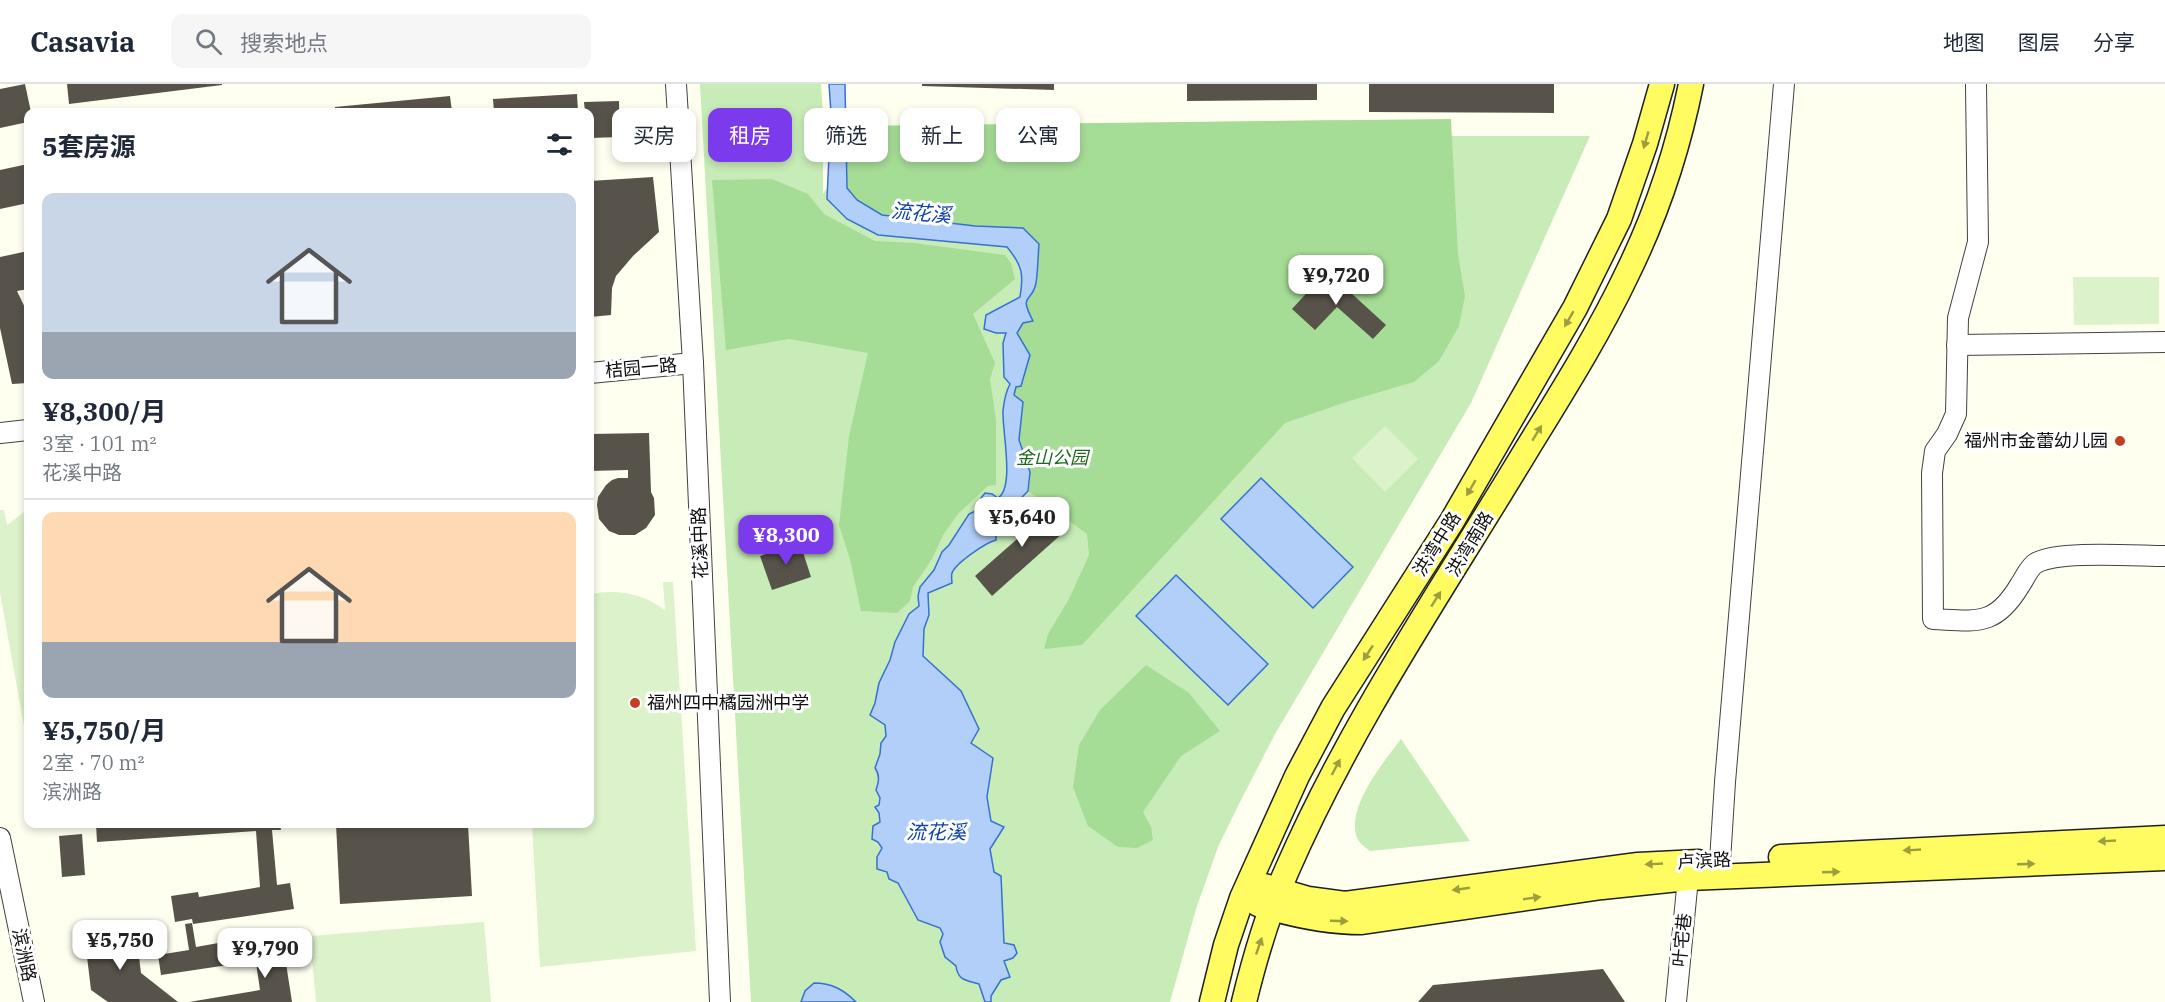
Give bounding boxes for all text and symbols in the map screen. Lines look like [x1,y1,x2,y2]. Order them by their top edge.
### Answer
search box [171,14,591,68]
text: Casavia [30,23,135,60]
icon: search [192,25,225,58]
text: 搜索地点 [240,28,328,57]
text: 地图 [1943,28,1985,56]
text: 图层 [2018,28,2060,56]
text: 分享 [2093,28,2135,56]
chip: 买房 [612,108,696,162]
chip: 租房 [708,108,792,162]
chip: 筛选 [804,108,888,162]
chip: 新上 [900,108,984,162]
chip: 公寓 [996,108,1080,162]
icon: filters [543,128,576,161]
text: 5套房源 [42,129,136,163]
one-way arrow [1641,131,1650,149]
water label: 流花溪 [890,196,954,229]
icon: home [255,232,363,340]
pin: ¥9,720 [1287,255,1385,306]
text: ¥9,720 [1302,261,1370,288]
one-way arrow [1564,311,1574,328]
street label: 桔园一路 [604,353,678,382]
text: ¥8,300/月 [42,394,167,428]
one-way arrow [1532,425,1543,441]
place label: 福州市金蕾幼儿园 [1964,429,2108,452]
text: 3室 · 101 m² [42,430,156,457]
marker: 福州市金蕾幼儿园 [2113,434,2127,448]
park label: 金山公园 [1016,446,1091,469]
text: 花溪中路 [42,459,122,486]
one-way arrow [1466,480,1477,496]
pin: ¥5,640 [973,497,1071,548]
text: ¥5,640 [988,503,1056,530]
street label: 花溪中路 [687,507,712,579]
street label: 洪湾中路 [1408,507,1465,580]
street label: 洪湾南路 [1441,507,1498,581]
pin: ¥8,300 [737,515,835,566]
text: ¥8,300 [752,521,820,548]
icon: home [255,551,363,659]
one-way arrow [1430,591,1441,607]
one-way arrow [1362,645,1373,661]
place label: 福州四中橘园洲中学 [647,691,809,714]
marker: 福州四中橘园洲中学 [628,696,642,710]
text: ¥5,750/月 [42,713,167,747]
text: 2室 · 70 m² [42,749,144,776]
one-way arrow [1331,758,1341,775]
text: 滨洲路 [42,778,102,805]
water label: 流花溪 [906,818,968,845]
one-way arrow [2097,836,2116,845]
one-way arrow [1902,845,1921,854]
street label: 卢滨路 [1676,848,1732,873]
one-way arrow [2016,859,2035,869]
one-way arrow [1645,860,1664,869]
one-way arrow [1821,867,1840,876]
one-way arrow [1451,884,1470,894]
one-way arrow [1523,893,1542,902]
street label: 叶宅巷 [1667,912,1696,968]
one-way arrow [1330,917,1349,926]
pin: ¥5,750 [71,920,169,971]
street label: 滨洲路 [8,926,41,984]
text: ¥5,750 [86,926,154,953]
pin: ¥9,790 [216,928,314,979]
text: ¥9,790 [231,934,299,961]
one-way arrow [1255,937,1265,955]

